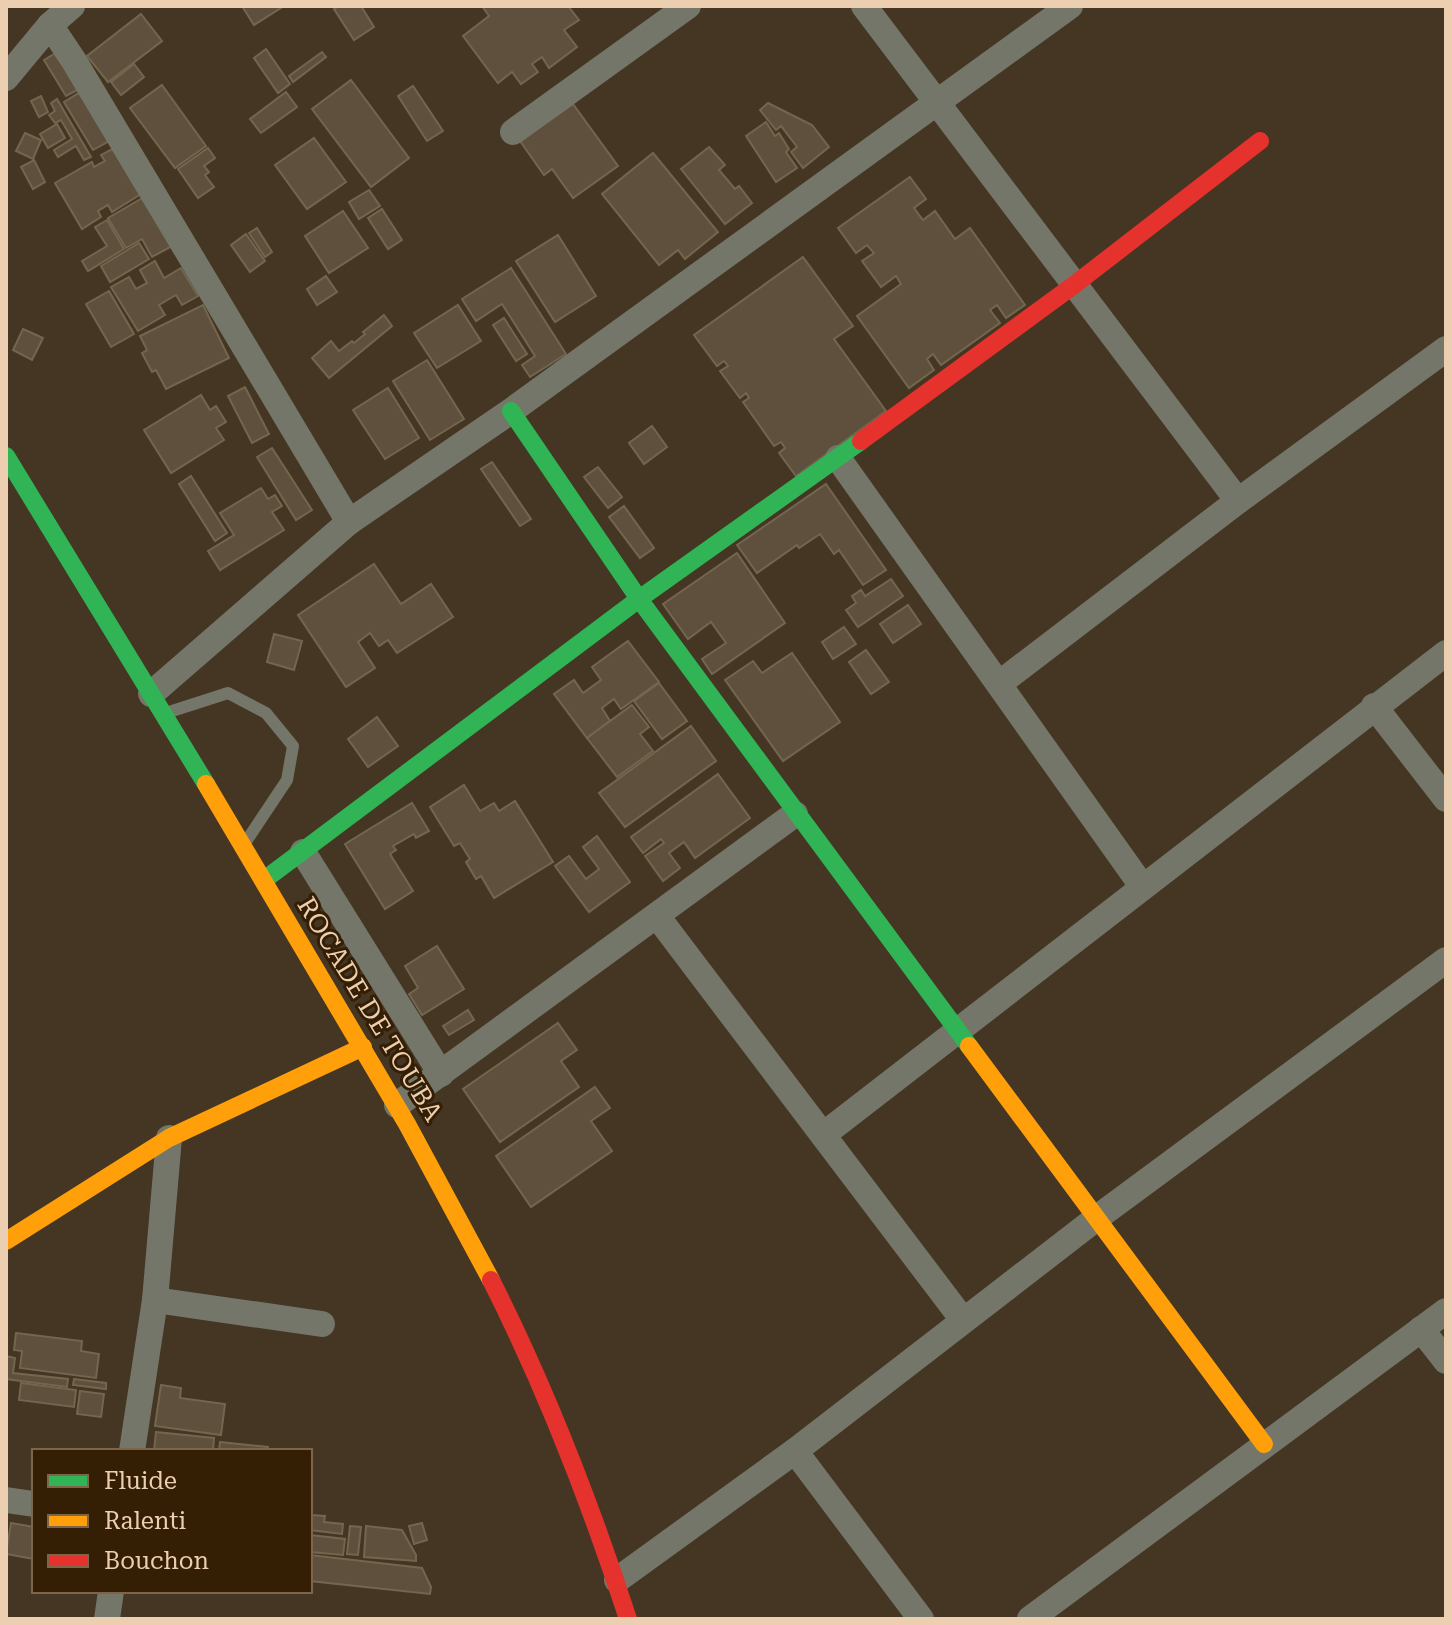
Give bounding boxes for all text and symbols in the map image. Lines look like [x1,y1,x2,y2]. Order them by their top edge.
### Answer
street label: ROCADE DE TOUBA [291,892,449,1126]
legend [32,1449,312,1593]
text: Fluide [104,1467,177,1495]
text: Ralenti [104,1507,186,1535]
text: Bouchon [104,1547,209,1575]

